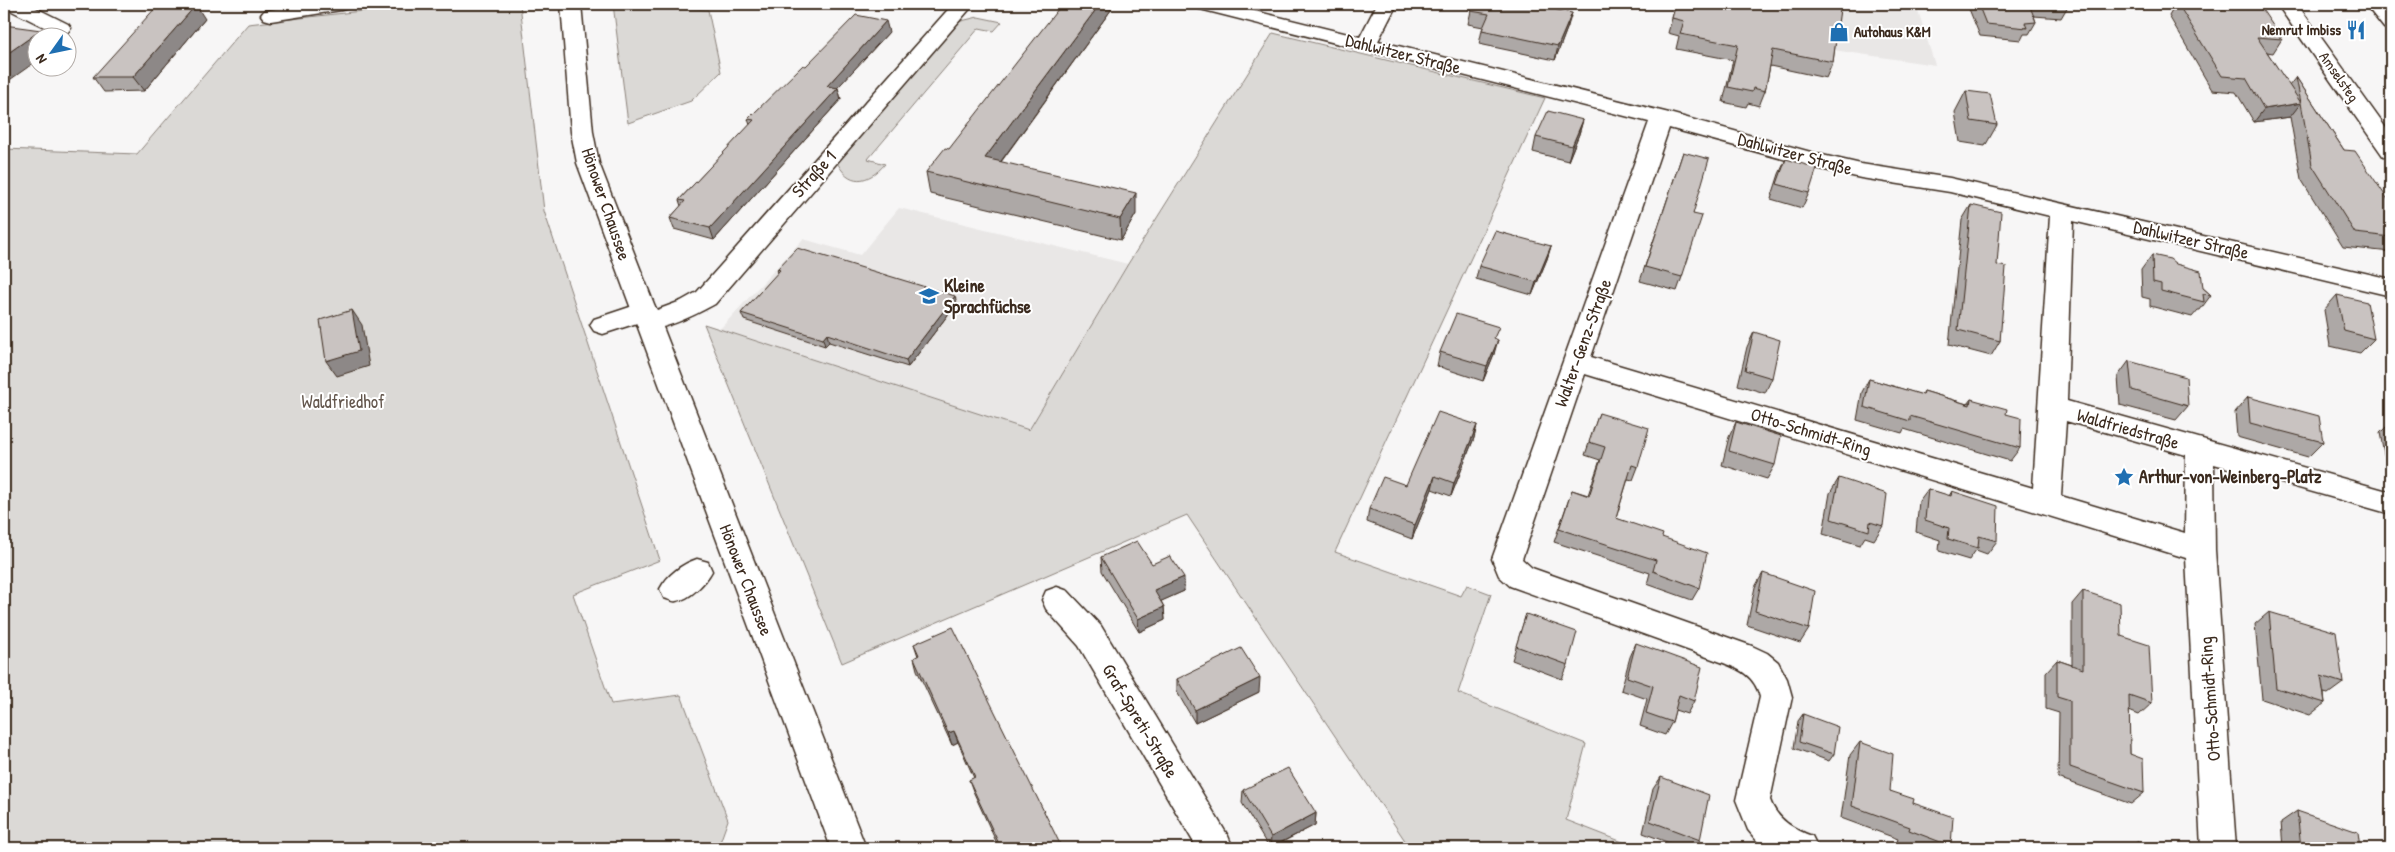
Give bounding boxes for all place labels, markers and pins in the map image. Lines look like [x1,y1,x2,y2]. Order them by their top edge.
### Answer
place label: Nemrut Imbiss [2262,19,2341,40]
restaurant icon: Nemrut Imbiss [2345,19,2367,41]
shop icon: Autohaus K&M [1828,21,1850,43]
place label: Autohaus K&M [1854,21,1931,42]
place label: Kleine Sprachfüchse [944,273,1032,320]
school or university icon: Kleine Sprachfüchse [918,285,940,307]
place label: Arthur-von-Weinberg-Platz [2139,464,2322,490]
place icon: Arthur-von-Weinberg-Platz [2113,466,2135,488]

